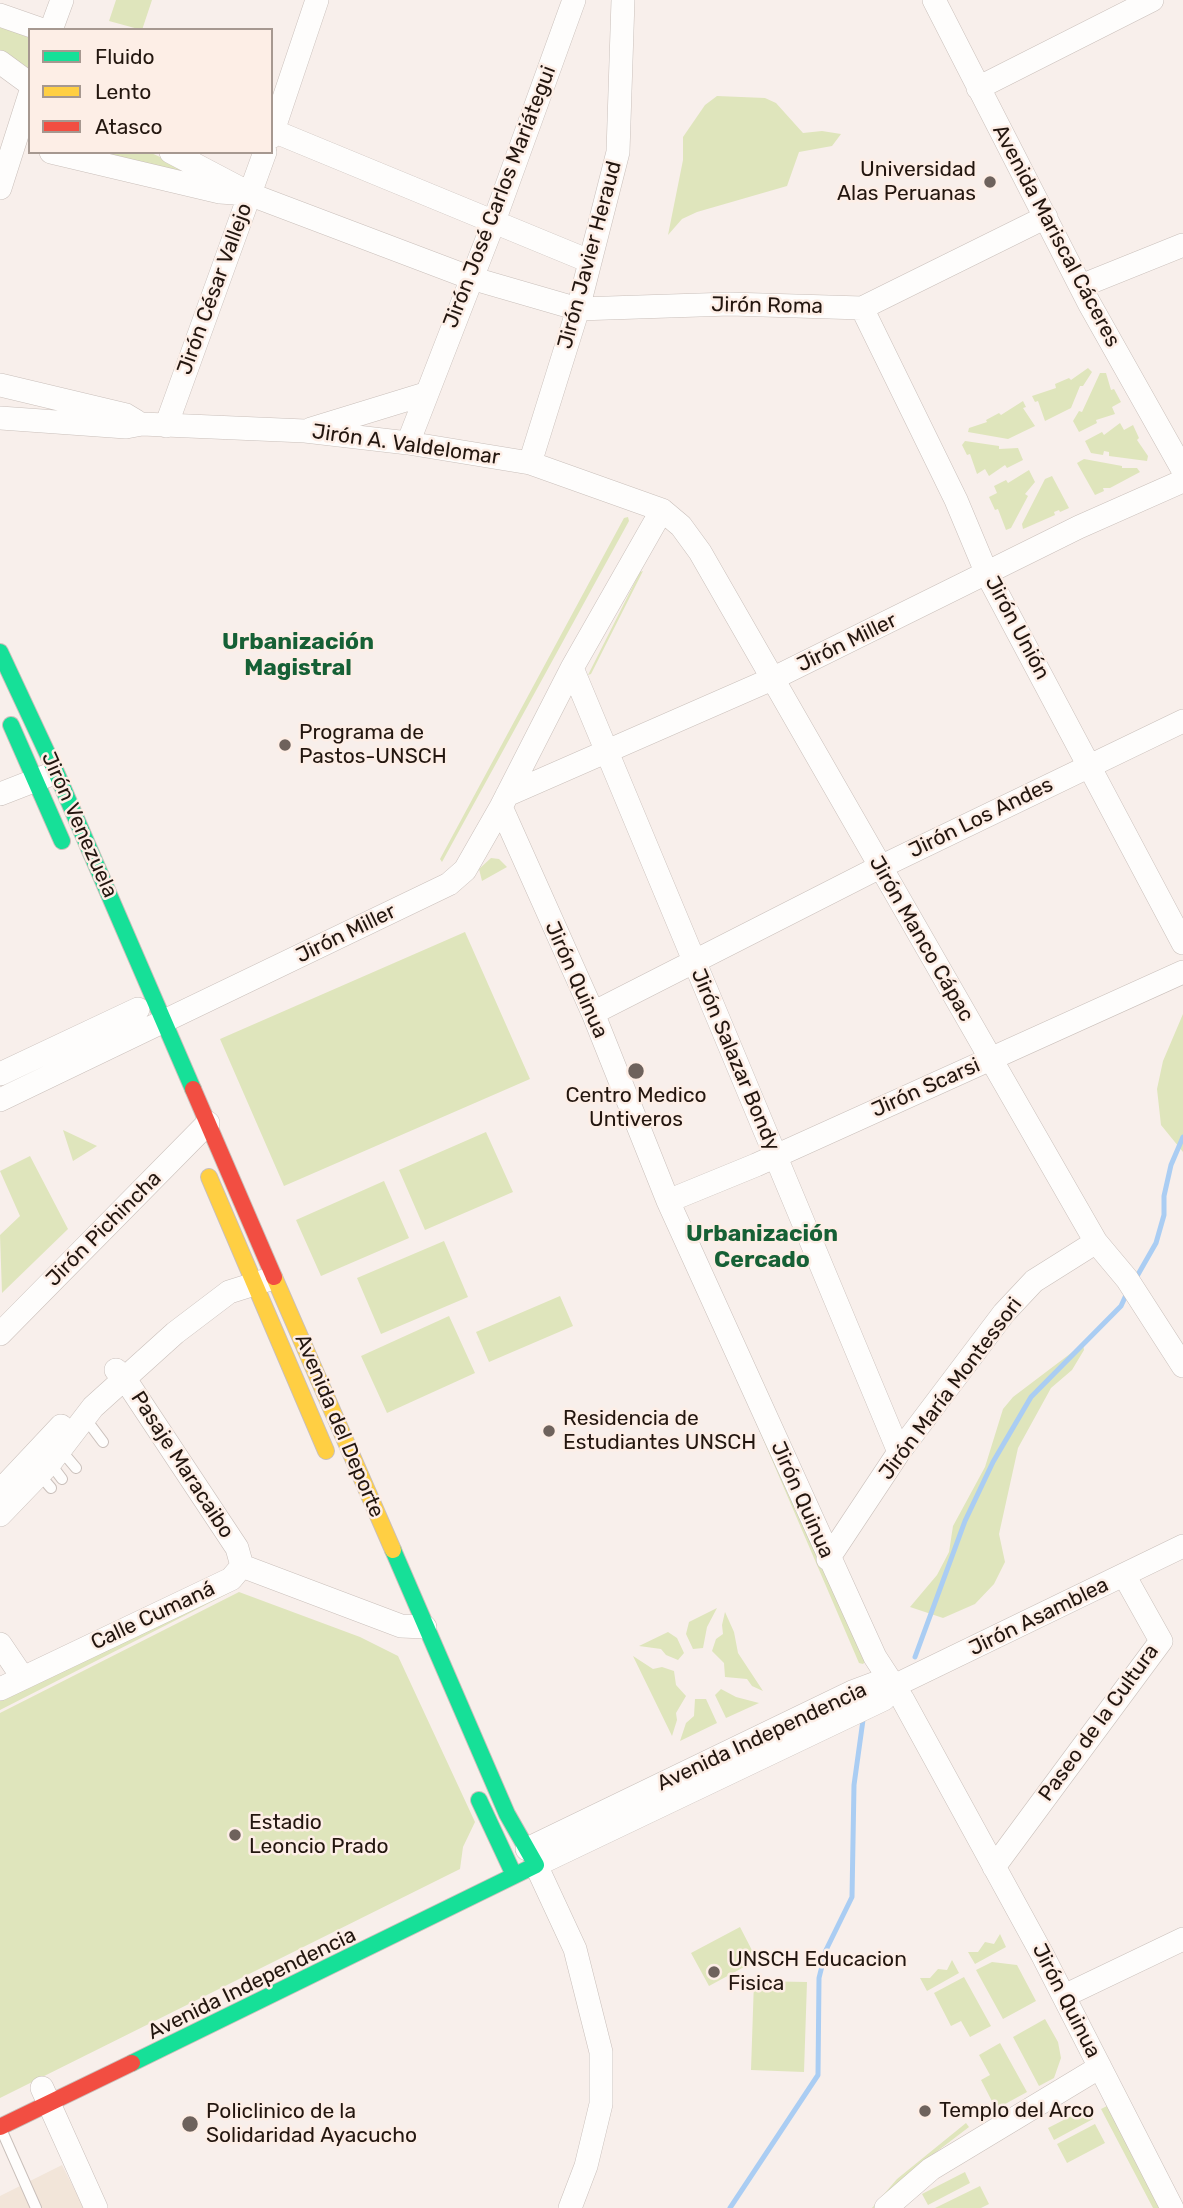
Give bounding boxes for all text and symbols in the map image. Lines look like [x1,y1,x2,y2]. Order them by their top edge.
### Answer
legend [28,28,273,154]
text: Fluido [95,44,155,69]
street label: Jirón José Carlos Mariátegui [438,62,562,332]
text: Lento [95,79,151,104]
text: Atasco [95,114,163,139]
street label: Avenida Mariscal Cáceres [987,121,1125,351]
place label: Universidad Alas Peruanas [837,157,976,207]
street label: Jirón Javier Heraud [553,158,627,352]
marker: Universidad Alas Peruanas [982,174,998,190]
street label: Jirón César Vallejo [172,200,258,378]
street label: Jirón Roma [711,292,823,320]
street label: Jirón A. Valdelomar [310,419,502,471]
street label: Jirón Unión [979,572,1055,684]
street label: Jirón Miller [793,608,901,678]
district label: Urbanización Magistral [222,628,374,682]
place label: Programa de Pastos-UNSCH [299,720,447,770]
marker: Programa de Pastos-UNSCH [277,737,293,753]
street label: Jirón Venezuela [36,748,122,902]
street label: Jirón Los Andes [905,772,1057,864]
street label: Jirón Manco Cápac [863,852,979,1026]
street label: Jirón Miller [292,899,400,969]
street label: Jirón Quinua [539,918,613,1042]
street label: Jirón Salazar Bondy [685,965,785,1155]
street label: Jirón Scarsi [868,1053,984,1123]
marker: Centro Medico Untiveros [626,1061,646,1081]
place label: Centro Medico Untiveros [565,1083,707,1133]
street label: Jirón Pichincha [41,1166,167,1292]
district label: Urbanización Cercado [686,1220,838,1274]
street label: Jirón María Montessori [874,1293,1028,1485]
street label: Avenida del Deporte [289,1331,389,1521]
street label: Pasaje Maracaibo [125,1387,239,1543]
place label: Residencia de Estudiantes UNSCH [563,1406,756,1456]
marker: Residencia de Estudiantes UNSCH [541,1423,557,1439]
street label: Jirón Quinua [765,1438,839,1562]
street label: Jirón Asamblea [965,1572,1113,1662]
street label: Calle Cumaná [87,1576,219,1656]
street label: Paseo de la Cultura [1034,1640,1164,1806]
street label: Avenida Independencia [653,1677,871,1797]
place label: Estadio Leoncio Prado [249,1810,388,1860]
marker: Estadio Leoncio Prado [227,1827,243,1843]
street label: Avenida Independencia [144,1923,360,2045]
street label: Jirón Quinua [1026,1940,1106,2062]
place label: UNSCH Educacion Fisica [728,1947,907,1997]
marker: UNSCH Educacion Fisica [706,1964,722,1980]
place label: Templo del Arco [939,2098,1094,2124]
place label: Policlinico de la Solidaridad Ayacucho [206,2099,417,2149]
marker: Templo del Arco [917,2103,933,2119]
marker: Policlinico de la Solidaridad Ayacucho [180,2114,200,2134]

